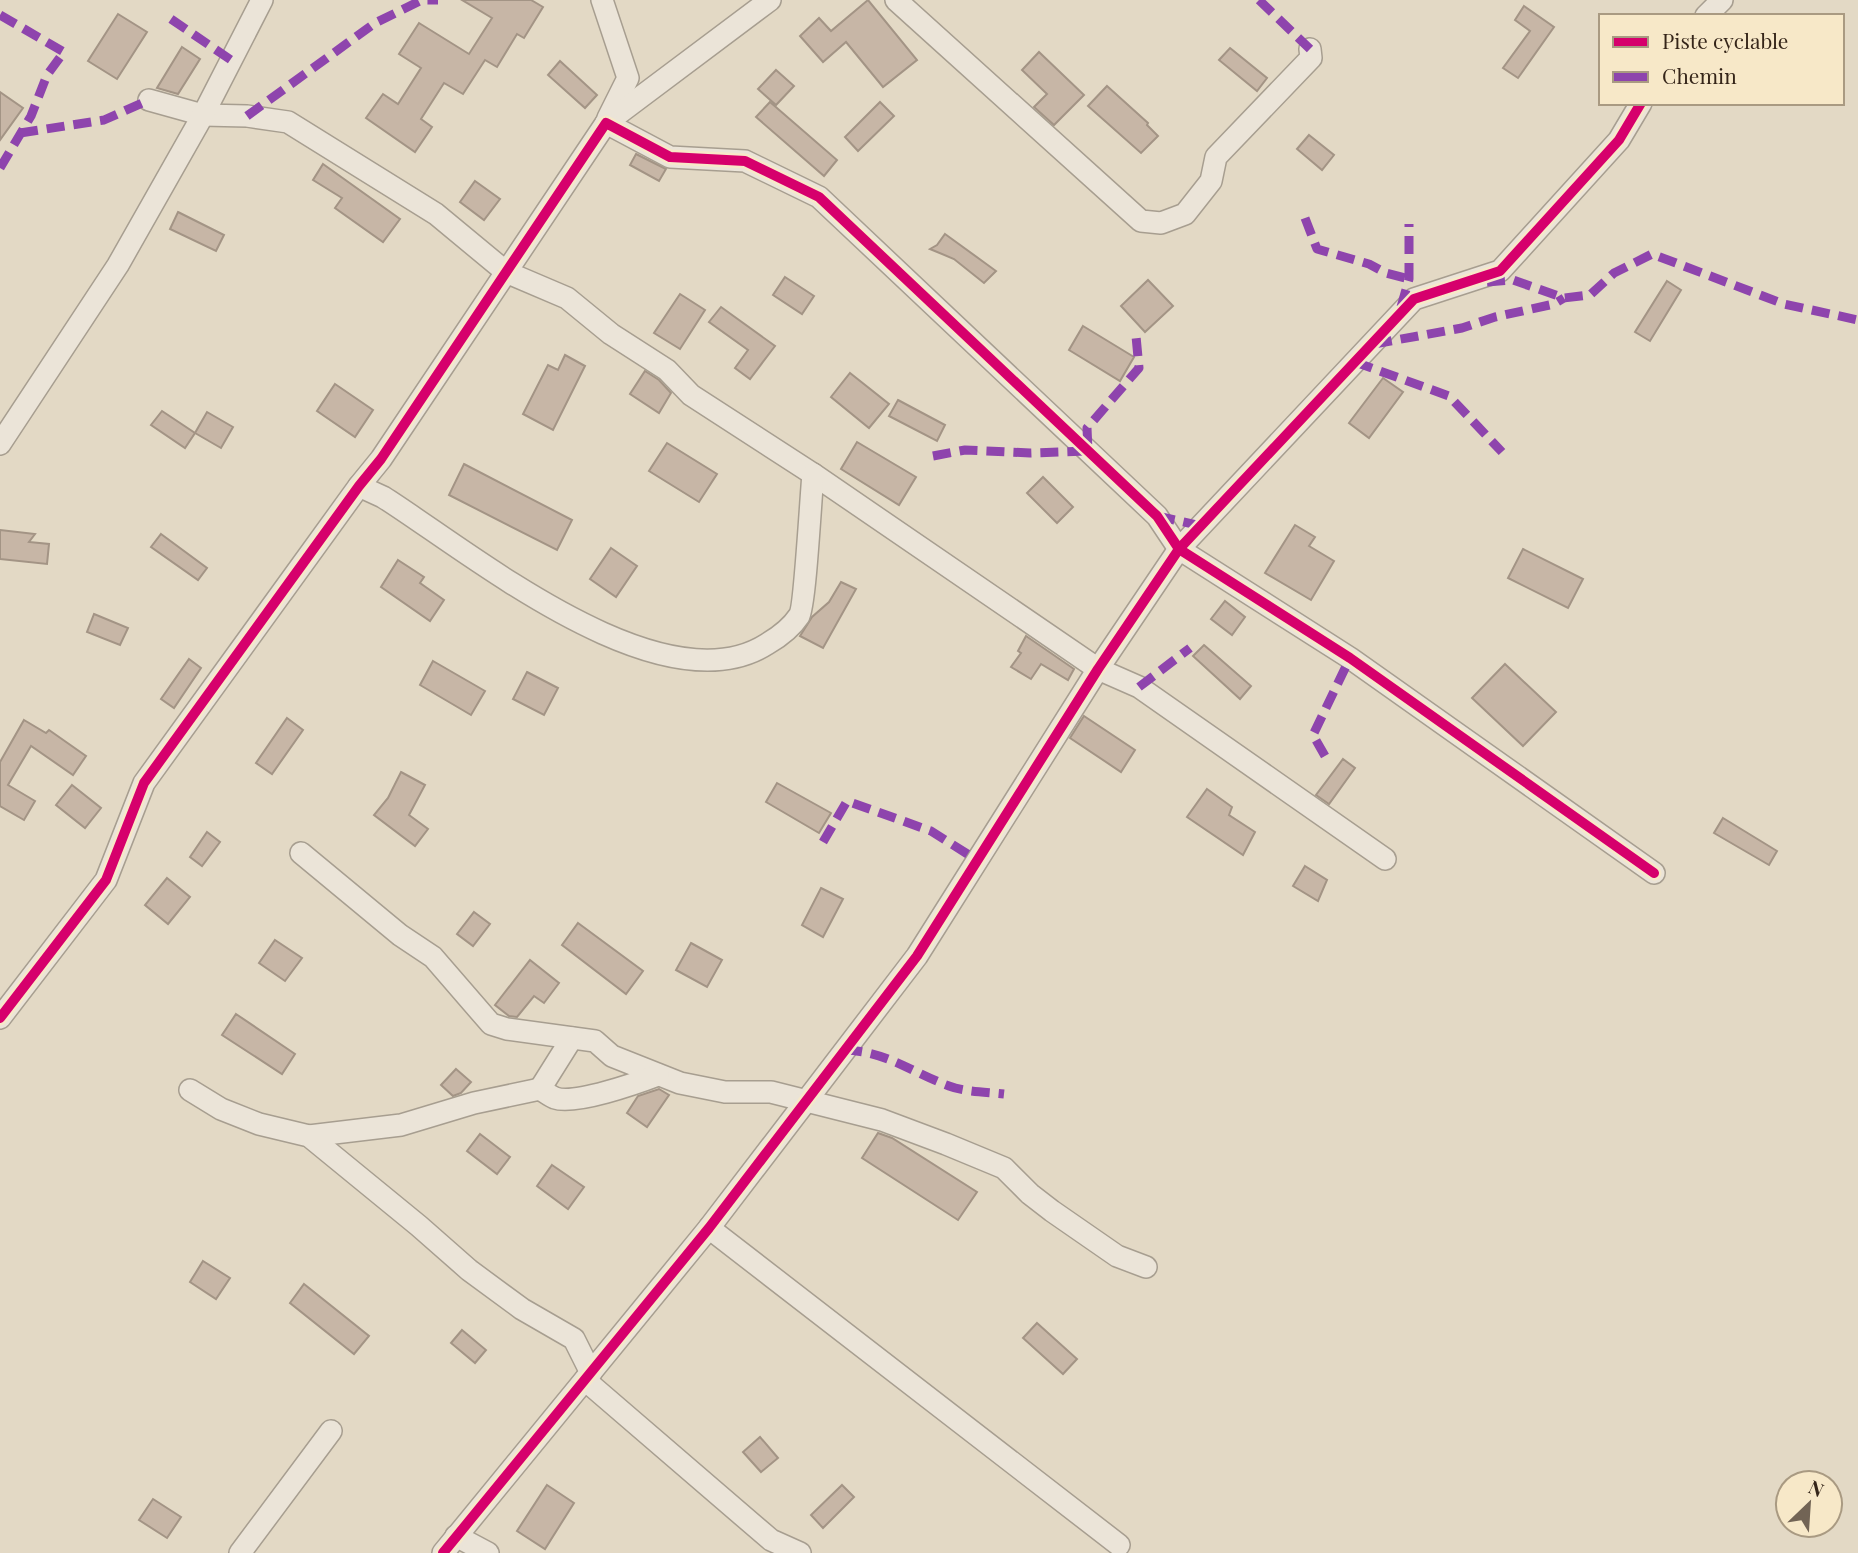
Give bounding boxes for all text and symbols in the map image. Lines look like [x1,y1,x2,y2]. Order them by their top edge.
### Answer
legend [1599,14,1844,105]
text: Piste cyclable [1662,26,1788,54]
text: Chemin [1662,61,1737,89]
north arrow [1774,1469,1844,1539]
text: N [1805,1473,1829,1502]

